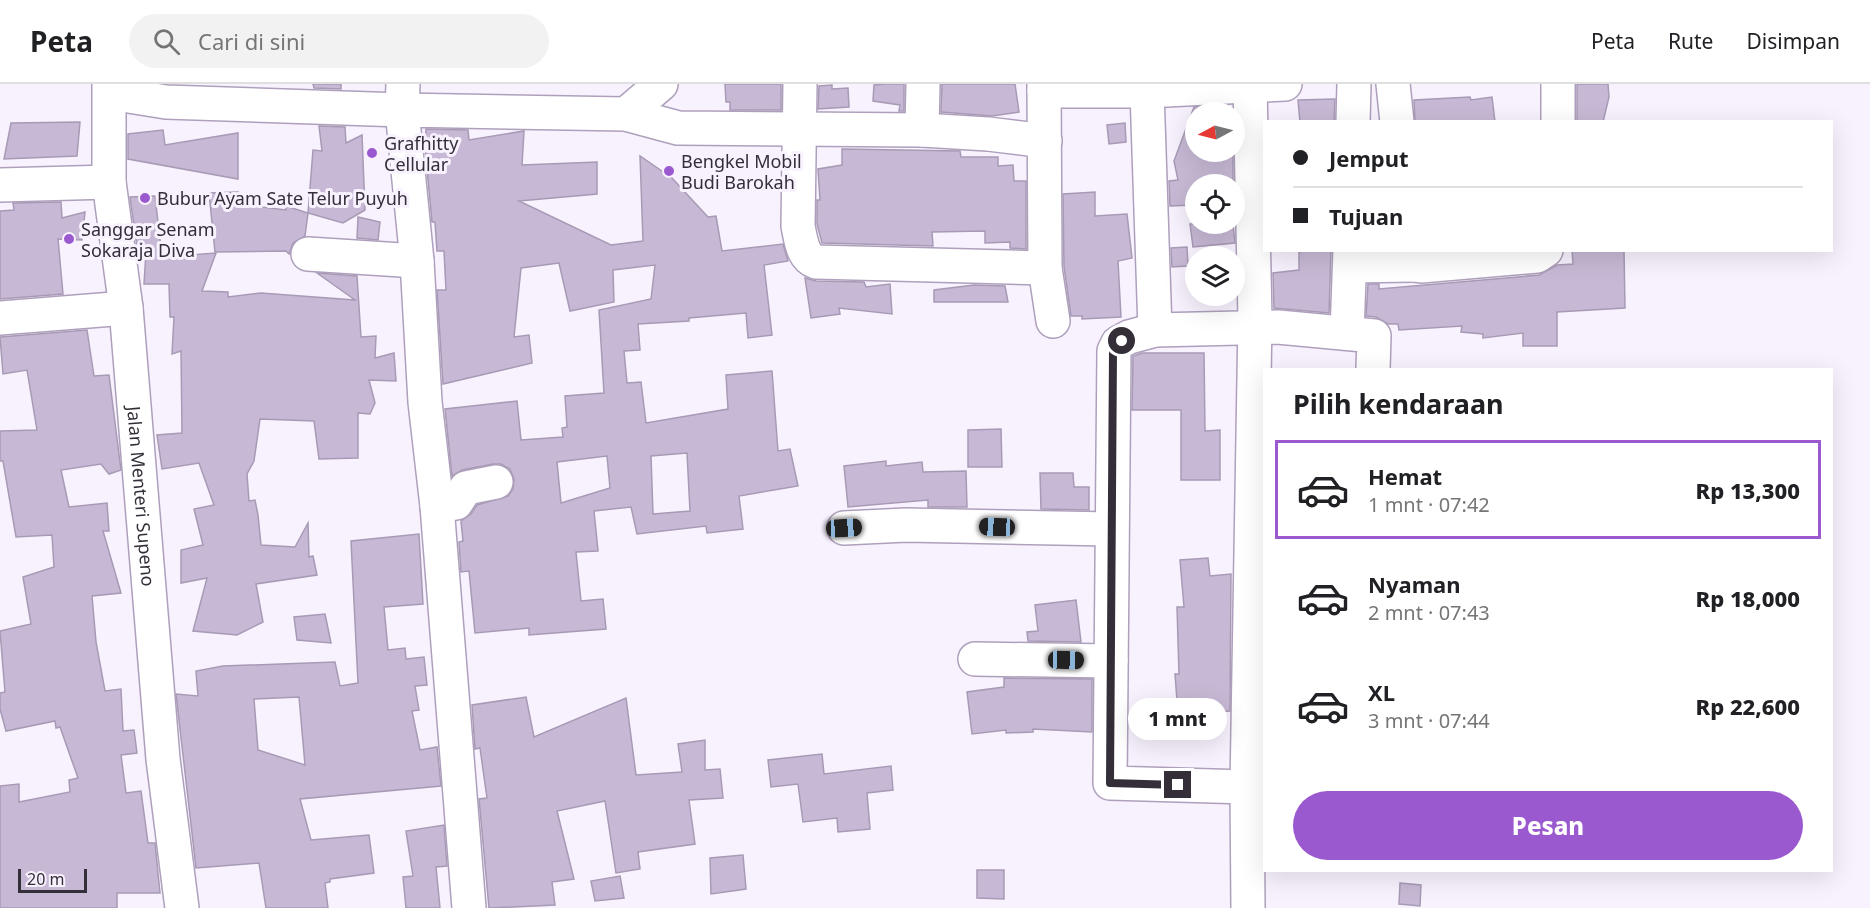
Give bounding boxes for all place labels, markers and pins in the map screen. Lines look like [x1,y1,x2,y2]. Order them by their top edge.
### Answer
place label: Grafhitty Cellular [384,131,459,176]
marker: Grafhitty Cellular [365,146,379,160]
place label: Bengkel Mobil Budi Barokah [681,149,802,194]
marker: Bengkel Mobil Budi Barokah [662,164,676,178]
place label: Bubur Ayam Sate Telur Puyuh [157,186,408,210]
marker: Bubur Ayam Sate Telur Puyuh [138,191,152,205]
place label: Sanggar Senam Sokaraja Diva [81,217,215,262]
marker: Sanggar Senam Sokaraja Diva [62,232,76,246]

